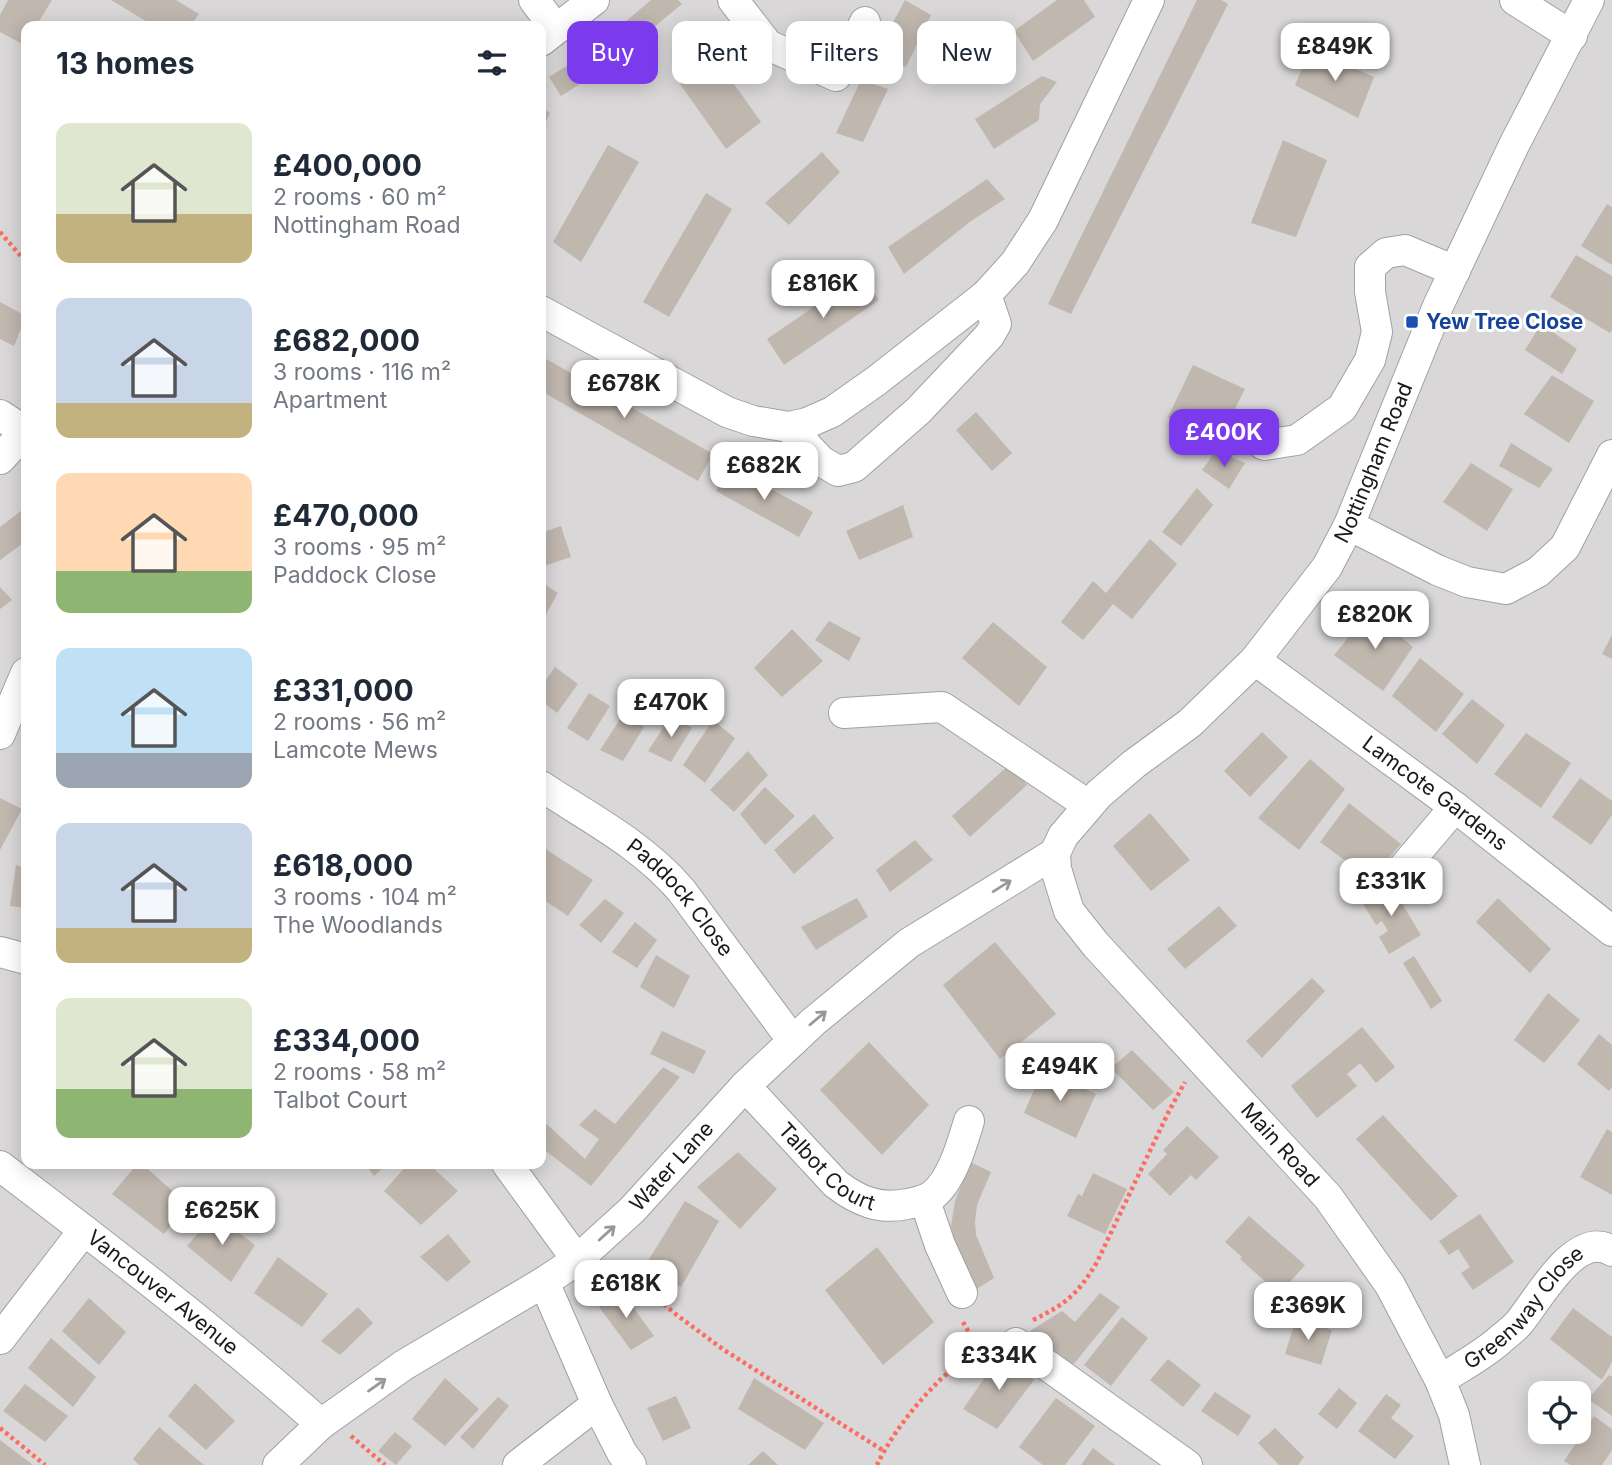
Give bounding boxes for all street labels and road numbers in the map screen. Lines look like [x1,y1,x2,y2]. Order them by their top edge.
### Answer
street label: Nottingham Road [1329,379,1418,547]
street label: Lamcote Gardens [1358,730,1513,856]
street label: Paddock Close [622,833,739,961]
street label: Main Road [1236,1097,1325,1192]
street label: Water Lane [624,1116,719,1216]
street label: Talbot Court [773,1117,878,1216]
street label: Vancouver Avenue [82,1224,244,1360]
street label: Greenway Close [1459,1240,1588,1374]

